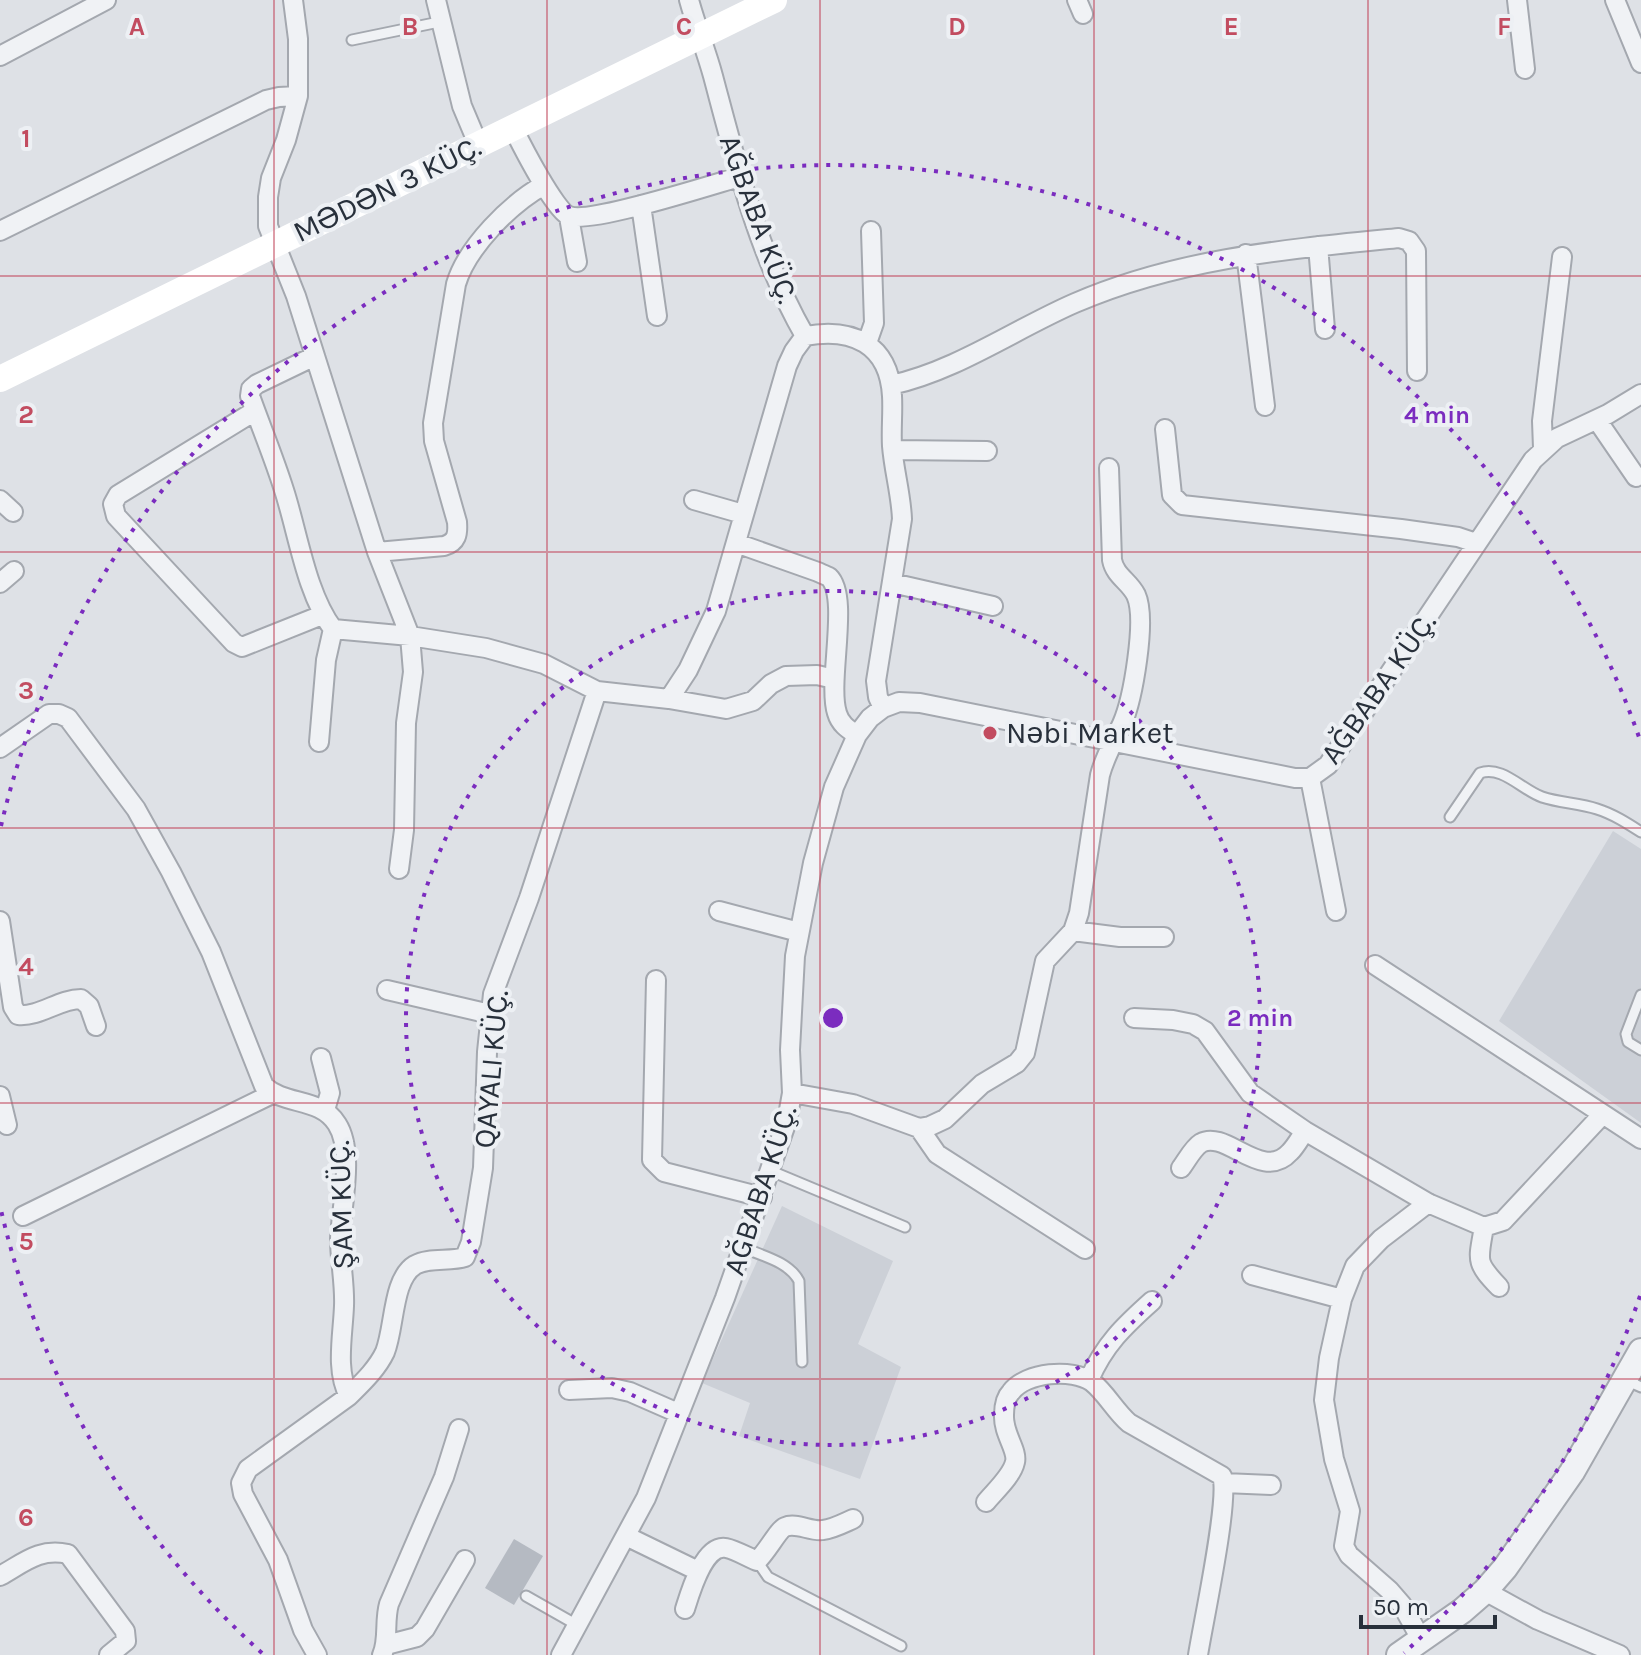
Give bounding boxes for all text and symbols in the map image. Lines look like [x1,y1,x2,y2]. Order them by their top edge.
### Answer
text: A [129,11,145,42]
text: B [402,11,418,42]
text: C [676,11,692,42]
text: D [948,11,966,42]
text: E [1223,11,1239,42]
text: F [1497,11,1511,42]
text: 1 [21,123,31,154]
street label: MƏDƏN 3 KÜÇ. [287,128,487,250]
street label: AĞBABA KÜÇ. [712,130,806,308]
text: 2 [18,399,34,430]
text: 4 min [1404,401,1470,429]
street label: AĞBABA KÜÇ. [1312,605,1444,771]
text: 3 [18,675,34,706]
place label: Nəbi Market [1006,715,1173,751]
marker: Nəbi Market [981,724,999,742]
text: 4 [18,951,34,982]
street label: QAYALI KÜÇ. [466,988,516,1150]
centre of rings [819,1004,847,1032]
text: 2 min [1227,1004,1293,1032]
street label: AĞBABA KÜÇ. [716,1100,804,1280]
street label: ŞAM KÜÇ. [321,1140,361,1270]
text: 5 [18,1226,34,1257]
text: 6 [18,1502,34,1533]
scale bar [1361,1579,1495,1629]
text: 50 m [1373,1593,1429,1621]

